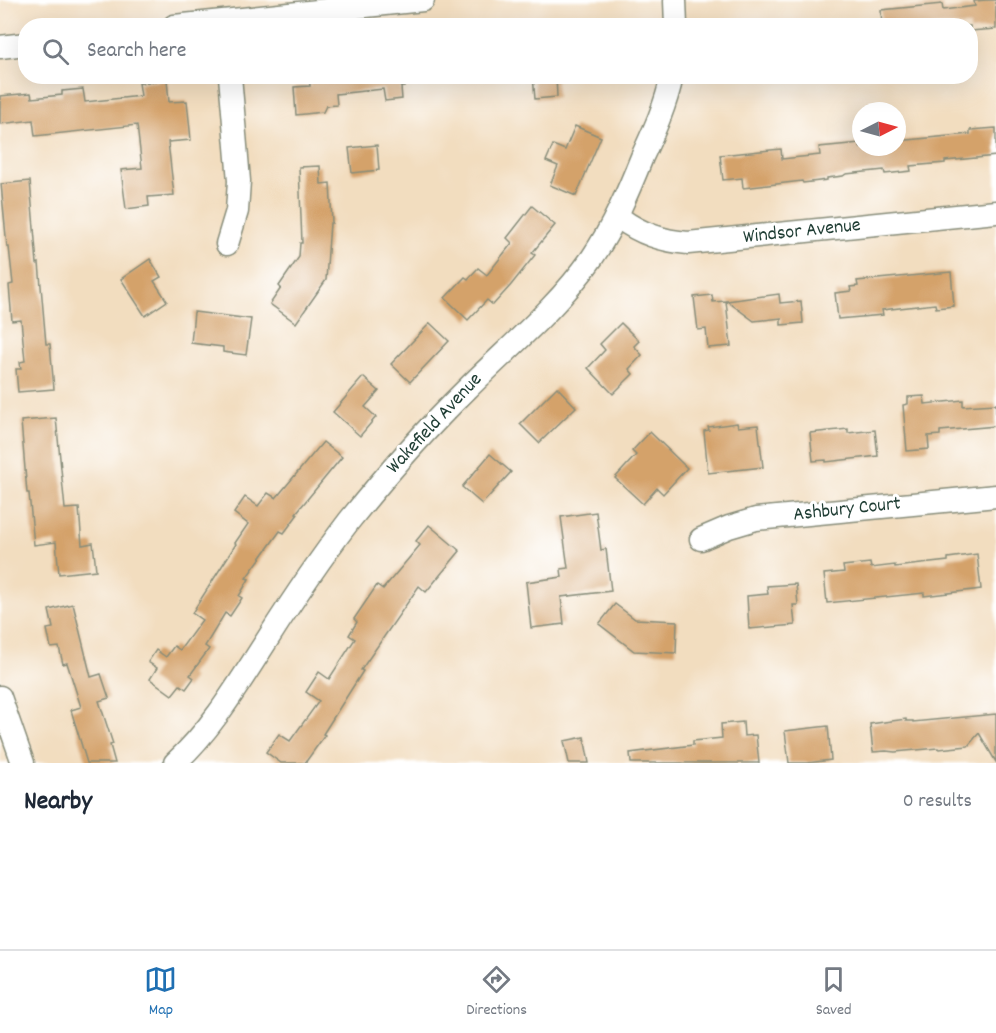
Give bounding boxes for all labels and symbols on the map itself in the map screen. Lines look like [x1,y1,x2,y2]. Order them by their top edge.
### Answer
north arrow [852,102,906,156]
street label: Windsor Avenue [742,212,862,252]
street label: Wakefield Avenue [381,367,489,481]
street label: Ashbury Court [792,490,902,530]

